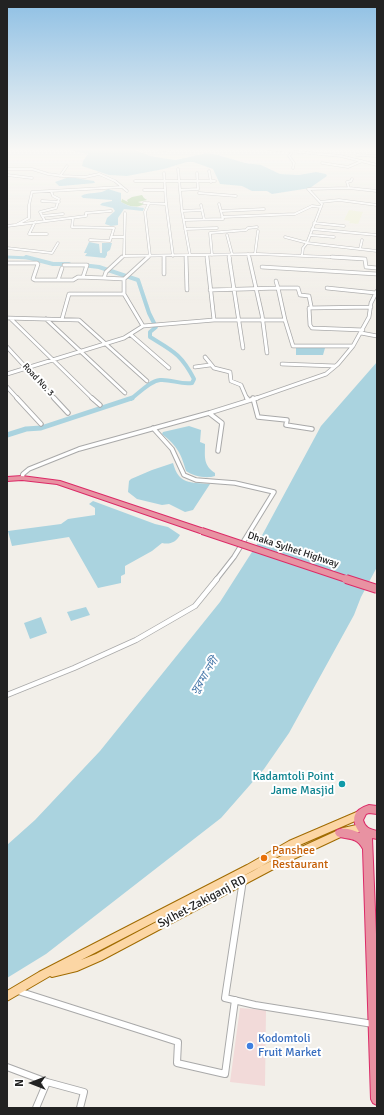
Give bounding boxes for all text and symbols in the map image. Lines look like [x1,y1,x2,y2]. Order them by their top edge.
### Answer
street label: Road No. 3 [20,361,56,399]
street label: Dhaka Sylhet Highway [246,530,340,570]
water label: সুরমা নদী [189,655,221,697]
place label: Kadamtoli Point Jame Masjid [252,770,334,798]
marker: Kadamtoli Point Jame Masjid [337,779,347,789]
place label: Panshee Restaurant [272,844,328,872]
marker: Panshee Restaurant [259,853,269,863]
street label: Sylhet-Zakiganj RD [155,873,249,931]
place label: Kodomtoli Fruit Market [258,1032,321,1060]
marker: Kodomtoli Fruit Market [245,1041,255,1051]
north arrow [12,1063,52,1103]
text: N [13,1079,26,1087]

